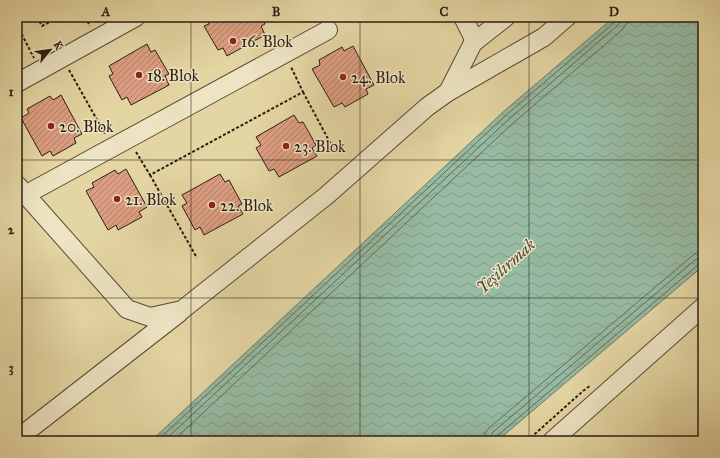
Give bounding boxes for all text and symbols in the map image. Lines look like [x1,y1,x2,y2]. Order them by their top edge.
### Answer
text: A [101,4,111,20]
text: B [272,4,281,20]
text: C [440,4,449,20]
text: D [609,4,619,20]
north arrow [30,30,70,70]
place label: 16. Blok [241,32,293,51]
marker: 16. Blok [228,36,238,46]
text: K [51,39,66,53]
place label: 18. Blok [147,66,200,85]
place label: 24. Blok [351,68,406,87]
marker: 18. Blok [134,70,144,80]
marker: 24. Blok [338,72,348,82]
text: 1 [8,84,14,100]
place label: 20. Blok [59,117,114,136]
marker: 20. Blok [46,121,56,131]
place label: 23. Blok [294,137,346,156]
marker: 23. Blok [281,141,291,151]
place label: 21. Blok [125,190,177,209]
marker: 21. Blok [112,194,122,204]
place label: 22. Blok [220,196,274,215]
marker: 22. Blok [207,200,217,210]
text: 2 [8,222,15,238]
water label: Yeşilırmak [472,234,540,298]
text: 3 [8,360,14,376]

